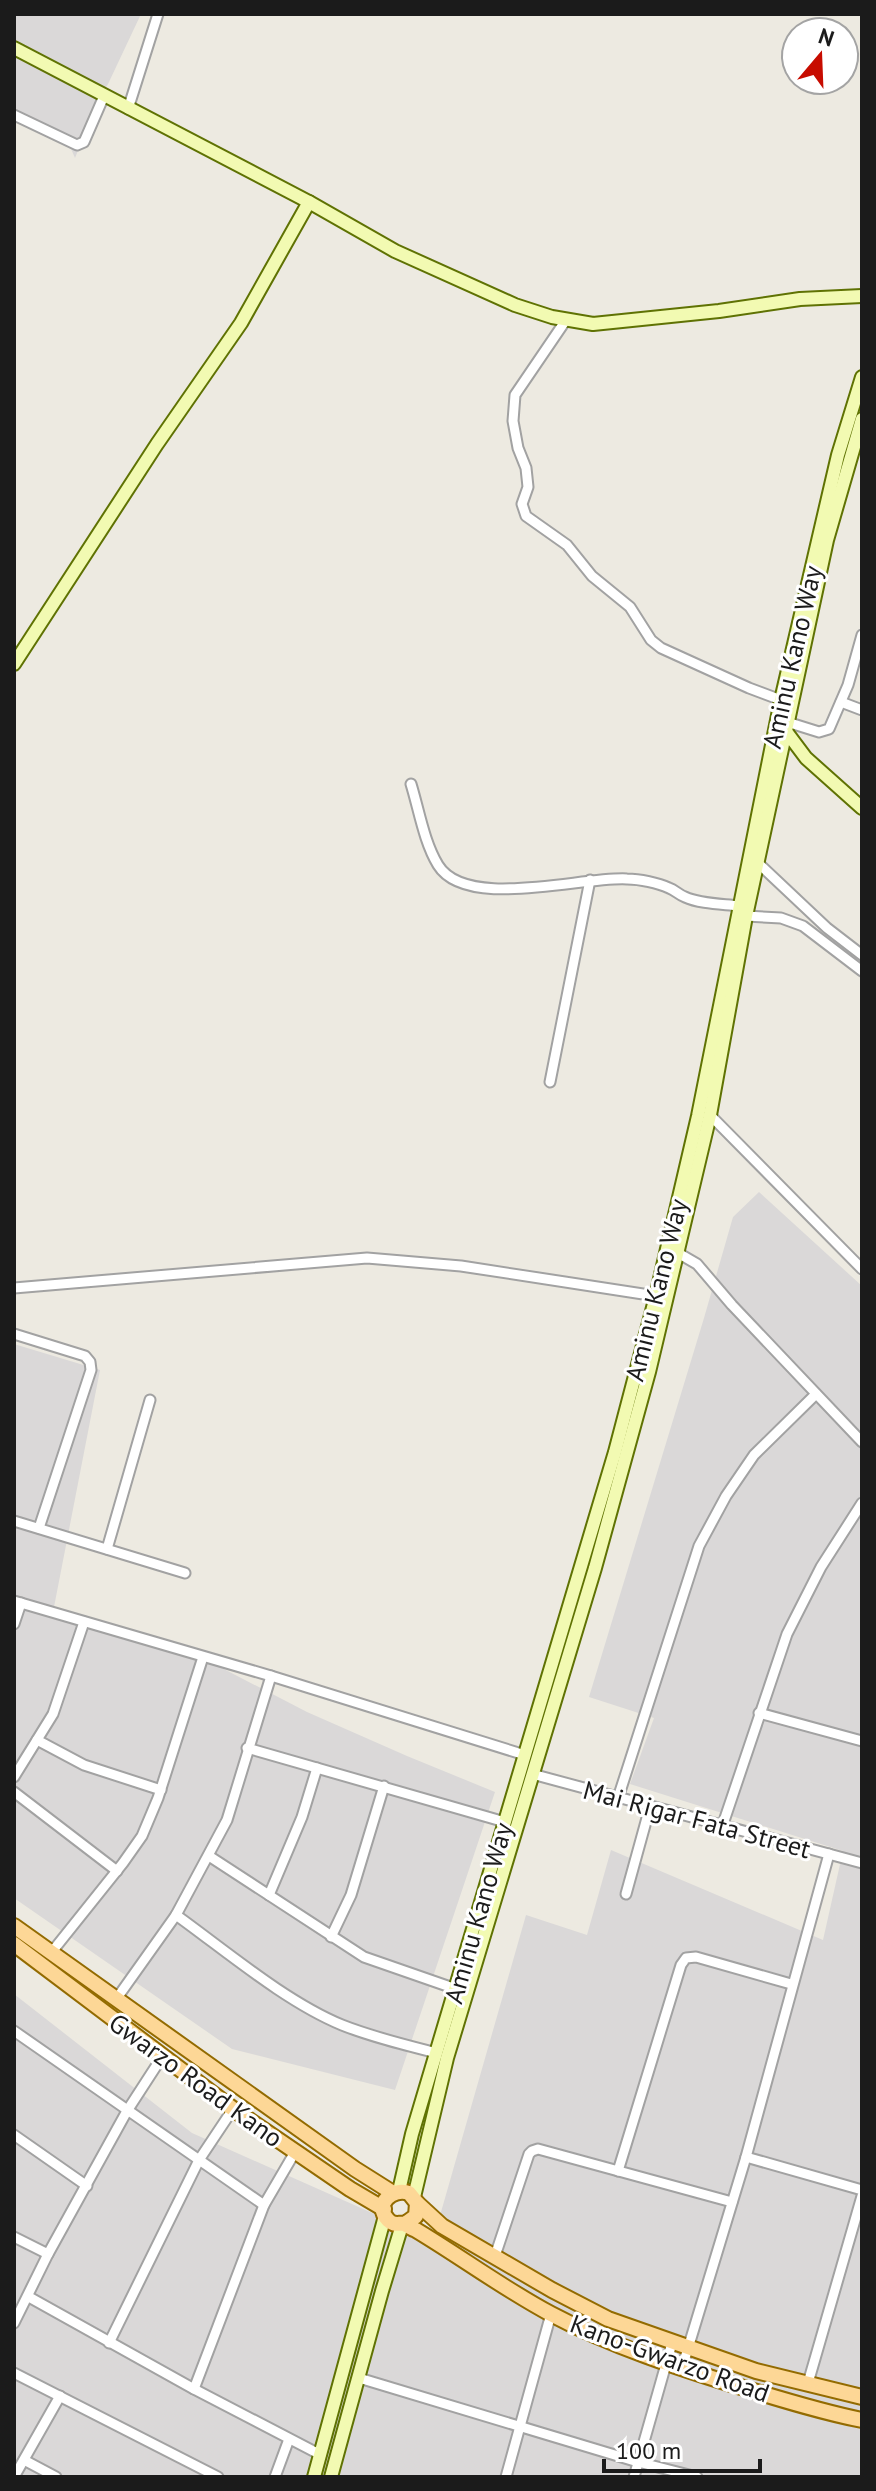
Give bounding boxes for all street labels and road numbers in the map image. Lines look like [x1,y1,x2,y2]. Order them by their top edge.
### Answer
street label: Aminu Kano Way [755,562,829,752]
street label: Aminu Kano Way [617,1195,695,1385]
street label: Mai Rigar Fata Street [580,1773,814,1865]
street label: Aminu Kano Way [436,1819,520,2007]
street label: Gwarzo Road Kano [103,2006,289,2154]
street label: Kano-Gwarzo Road [566,2307,774,2409]

